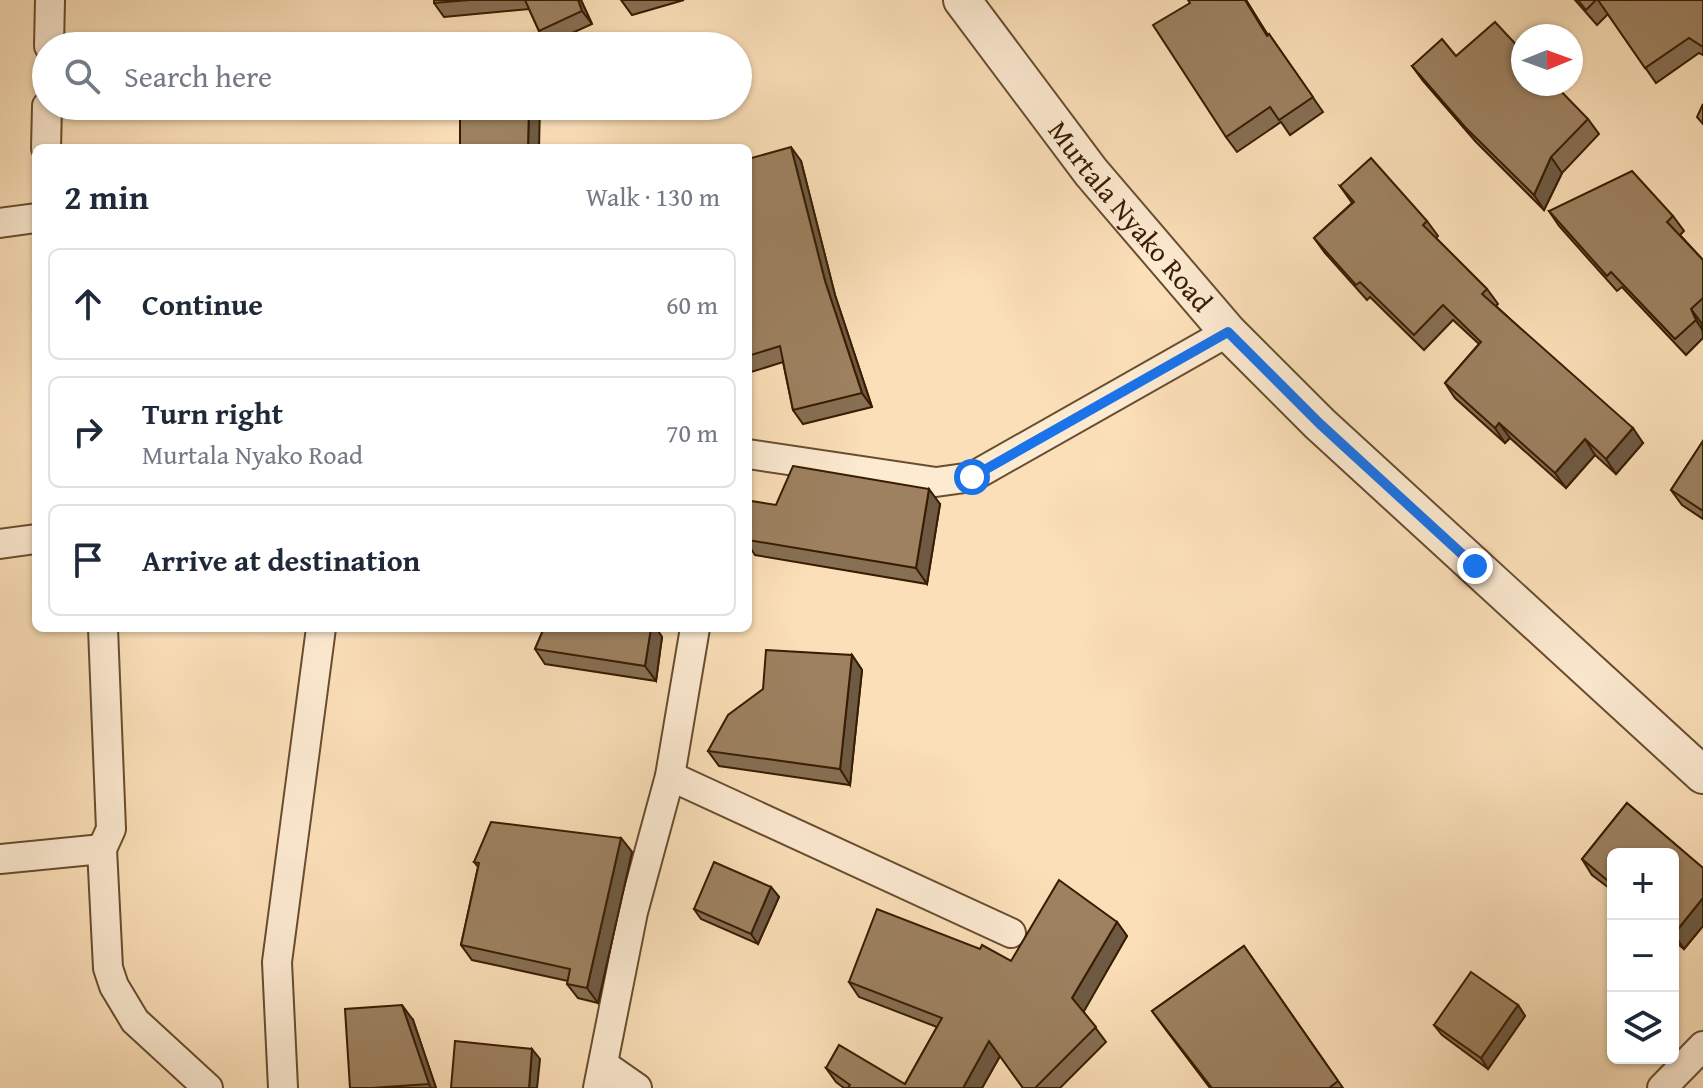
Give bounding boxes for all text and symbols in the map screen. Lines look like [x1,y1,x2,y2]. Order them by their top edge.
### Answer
north arrow [1511,24,1583,96]
search box [32,32,752,120]
icon: search [60,54,104,98]
text: Search here [124,54,272,98]
street label: Murtala Nyako Road [1039,111,1223,320]
text: 2 min [64,172,149,221]
text: Walk · 130 m [586,177,720,216]
icon: ahead [66,282,110,326]
text: Continue [142,282,263,326]
text: 60 m [666,285,718,324]
text: Turn right [142,391,283,435]
icon: right [66,410,110,454]
text: 70 m [666,413,718,452]
text: Murtala Nyako Road [142,435,363,474]
route start [954,459,990,495]
icon: arrive [66,538,110,582]
text: Arrive at destination [142,538,420,582]
route end [1457,548,1493,584]
map controls [1607,848,1679,1064]
button: + [1607,848,1679,920]
button: − [1607,920,1679,992]
button: layers [1607,992,1679,1064]

